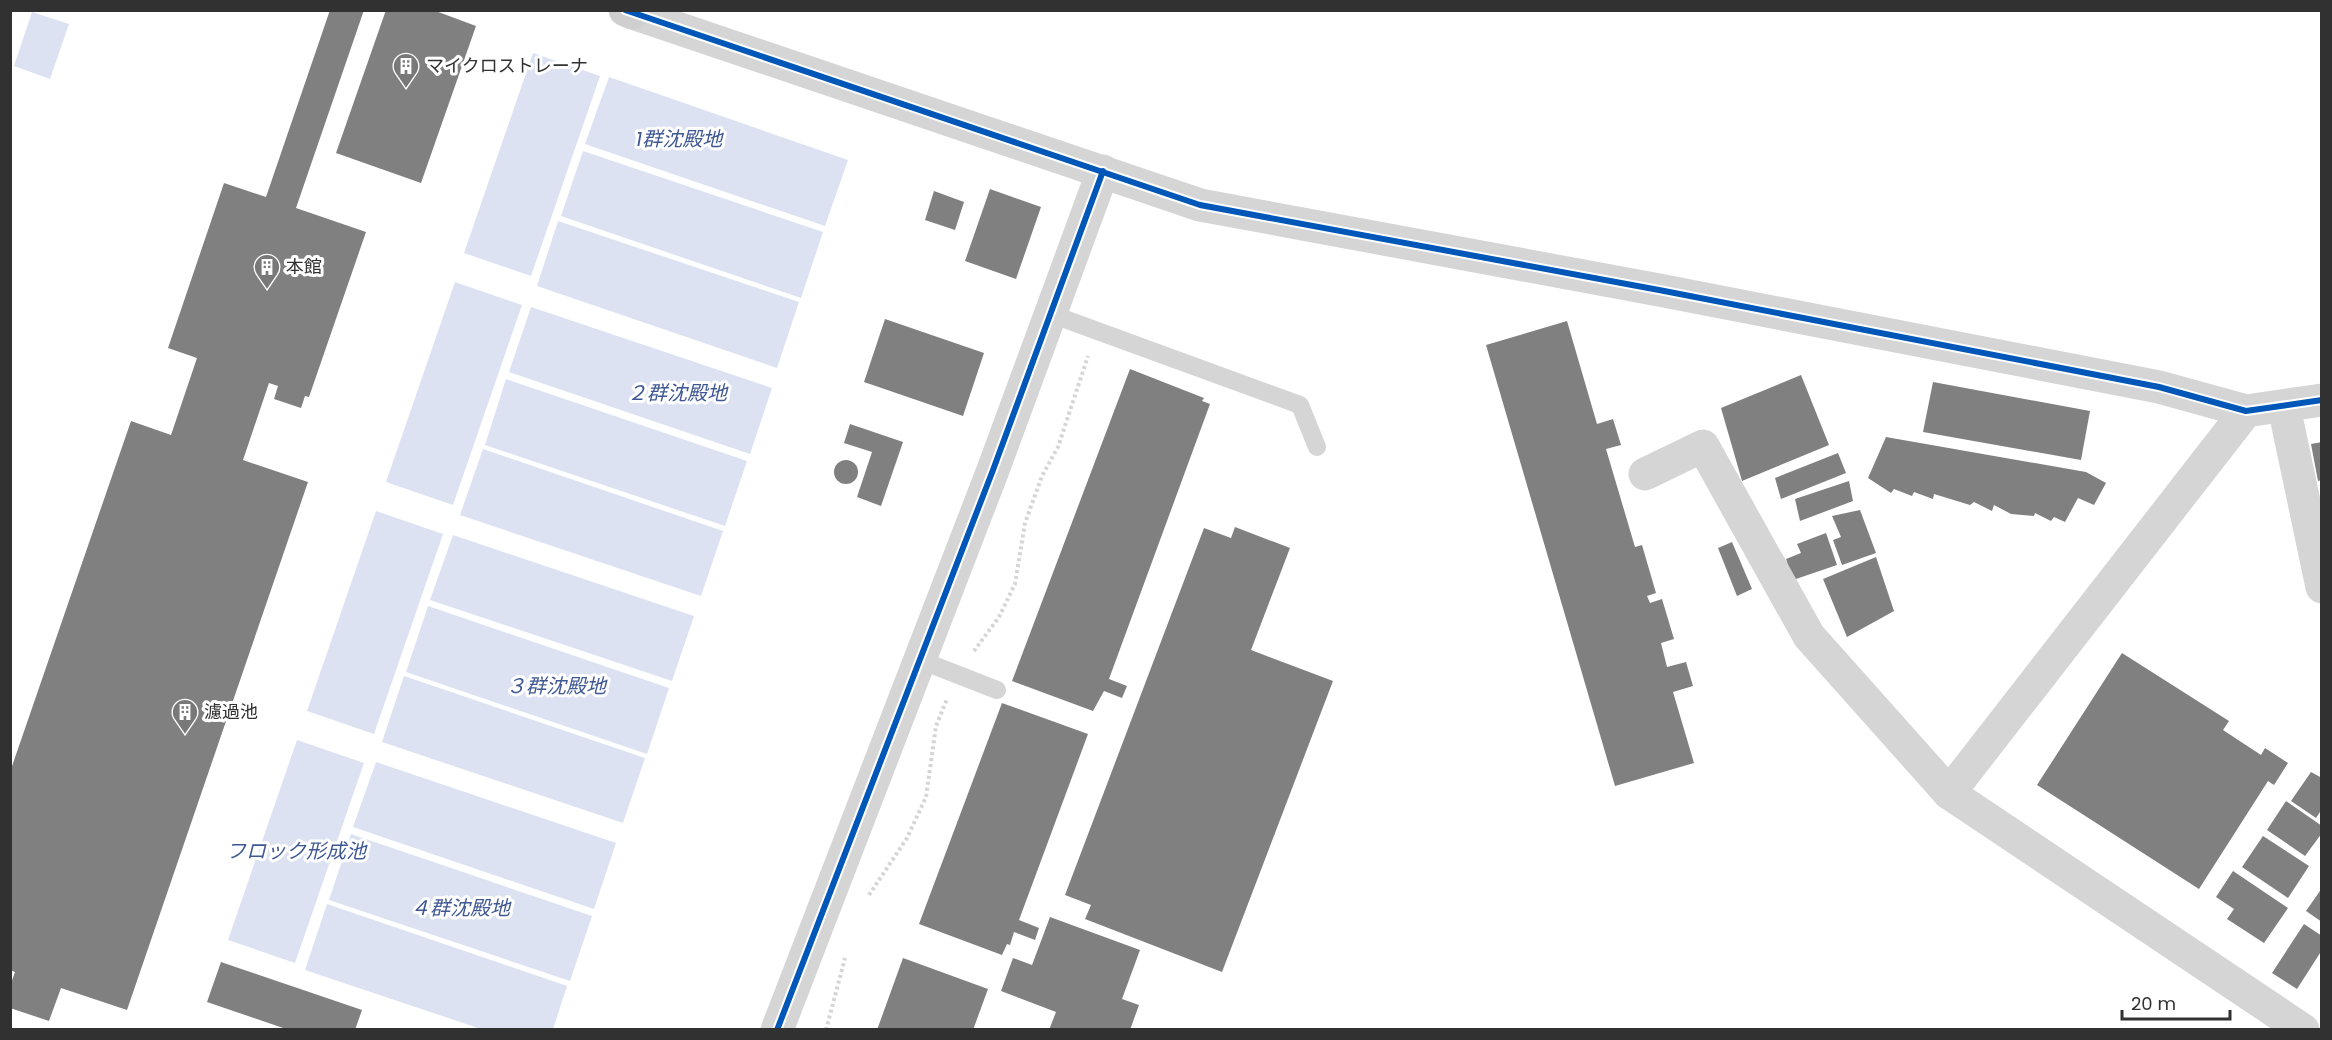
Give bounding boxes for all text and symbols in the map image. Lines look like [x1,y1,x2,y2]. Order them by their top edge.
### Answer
building icon: マイクロストレーナ [391,51,421,89]
place label: マイクロストレーナ [426,53,588,78]
water label: 1群沈殿地 [636,125,724,153]
building icon: 本館 [252,252,282,290]
place label: 本館 [286,254,322,279]
water label: ２群沈殿地 [627,379,729,407]
water label: ３群沈殿地 [506,672,608,700]
building icon: 濾過池 [170,697,200,735]
place label: 濾過池 [204,699,258,724]
water label: フロック形成池 [226,837,368,865]
water label: ４群沈殿地 [410,894,512,922]
scale bar [2122,983,2230,1021]
text: 20 m [2131,991,2176,1016]

